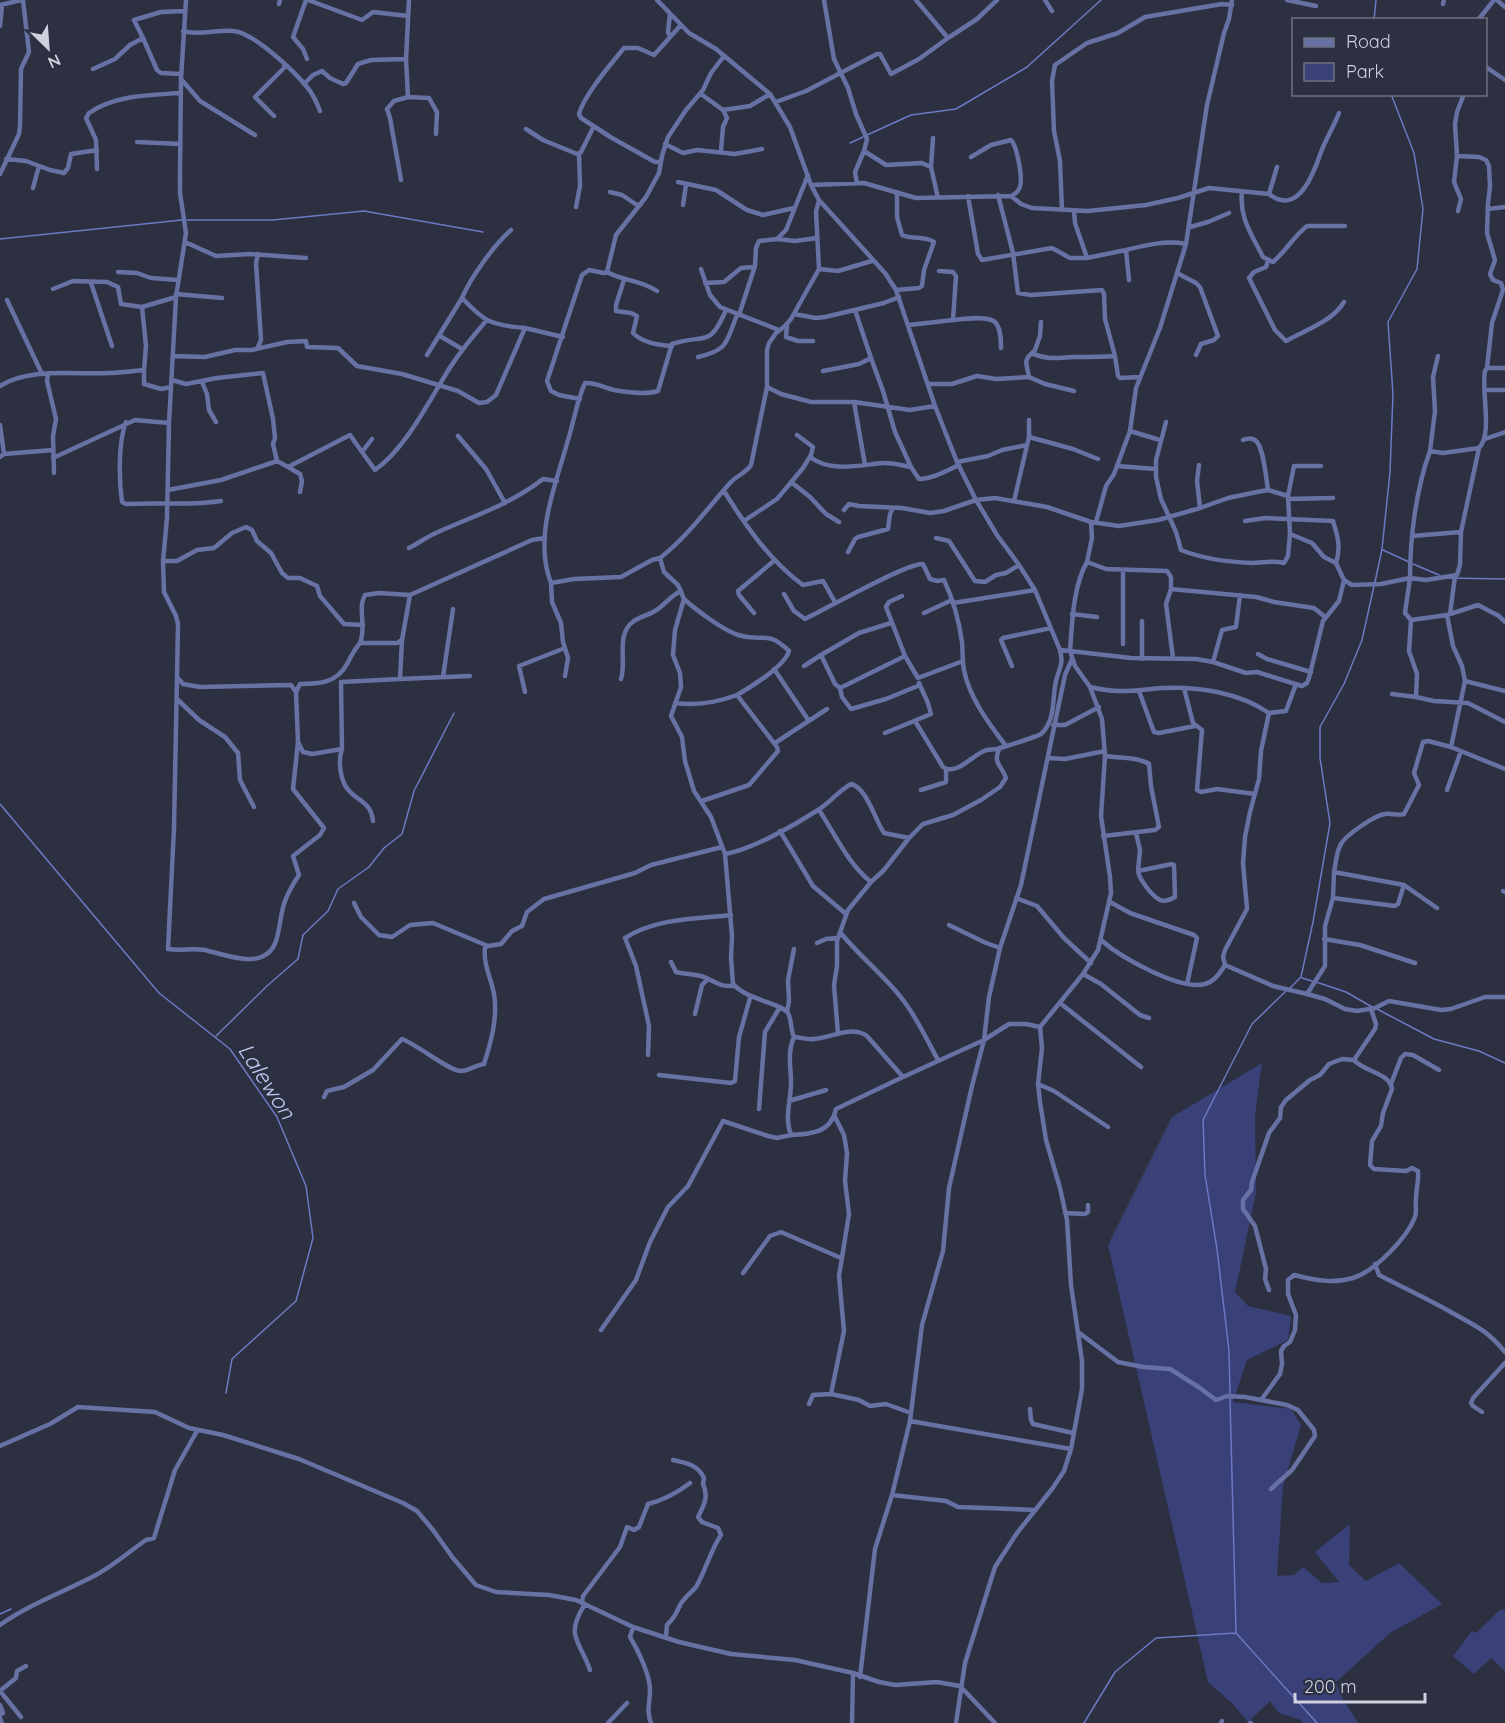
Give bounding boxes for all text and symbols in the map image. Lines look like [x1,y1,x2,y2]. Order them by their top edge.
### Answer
north arrow [18,18,78,78]
legend [1292,18,1487,96]
text: Road [1346,30,1391,53]
text: N [45,50,64,73]
text: Park [1346,60,1384,83]
water label: Lalewon [232,1038,303,1125]
scale bar [1295,1666,1426,1704]
text: 200 m [1304,1675,1357,1698]

